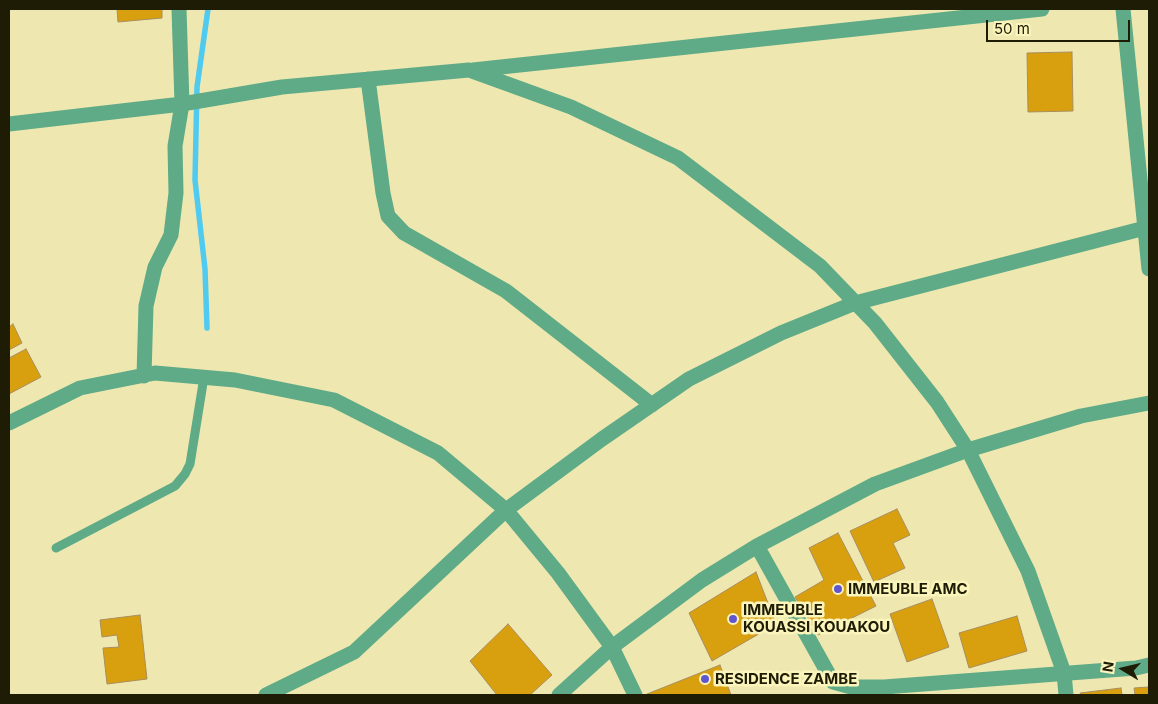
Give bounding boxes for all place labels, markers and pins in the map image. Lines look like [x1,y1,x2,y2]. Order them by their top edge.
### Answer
place label: IMMEUBLE AMC [848,580,968,598]
marker: IMMEUBLE AMC [832,583,844,595]
place label: IMMEUBLE KOUASSI KOUAKOU [743,601,890,636]
marker: IMMEUBLE KOUASSI KOUAKOU [727,613,739,625]
place label: RESIDENCE ZAMBE [715,670,857,688]
marker: RESIDENCE ZAMBE [699,673,711,685]

